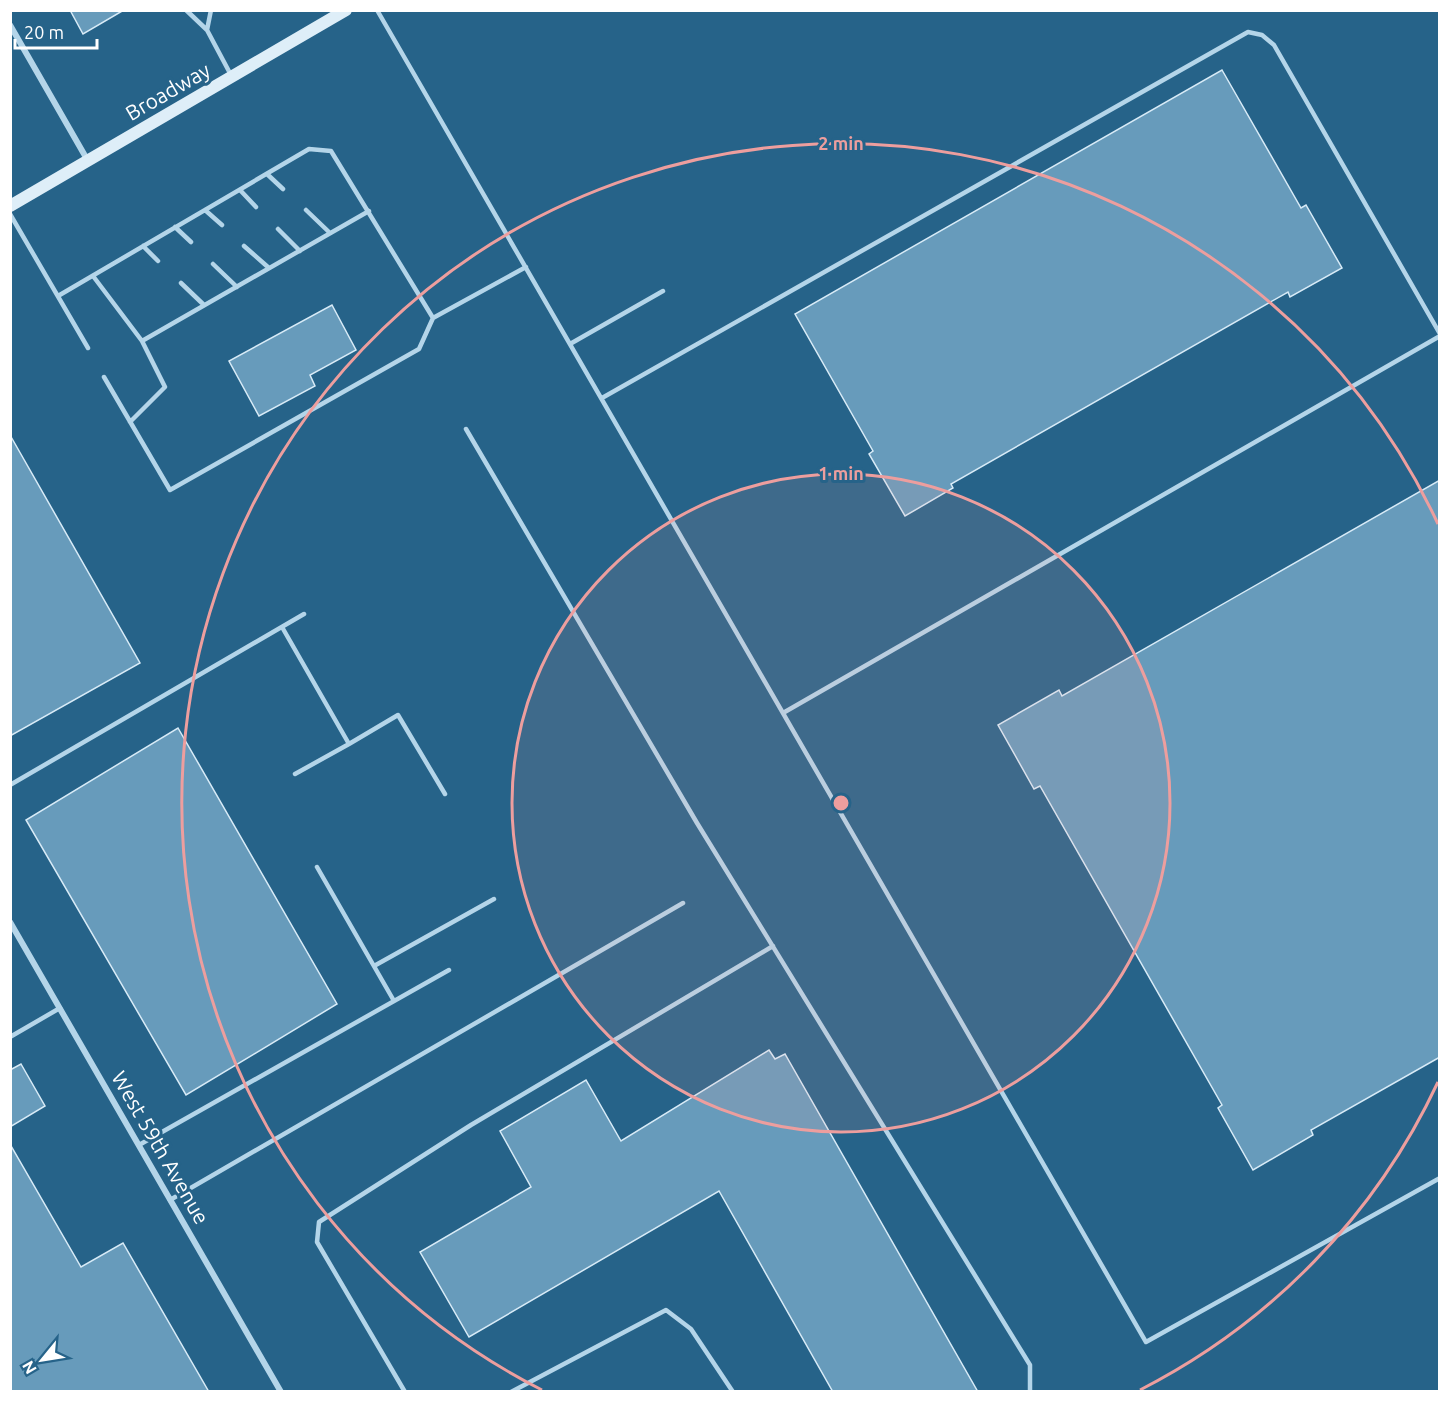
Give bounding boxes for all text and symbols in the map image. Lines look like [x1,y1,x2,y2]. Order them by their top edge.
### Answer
scale bar [15,12,98,50]
text: 20 m [24,22,64,42]
street label: Broadway [121,57,214,125]
text: 2 min [818,133,864,153]
text: 1 min [818,463,864,483]
centre of rings [831,793,851,813]
street label: West 59th Avenue [107,1067,214,1228]
north arrow [12,1330,72,1390]
text: N [18,1358,40,1377]

